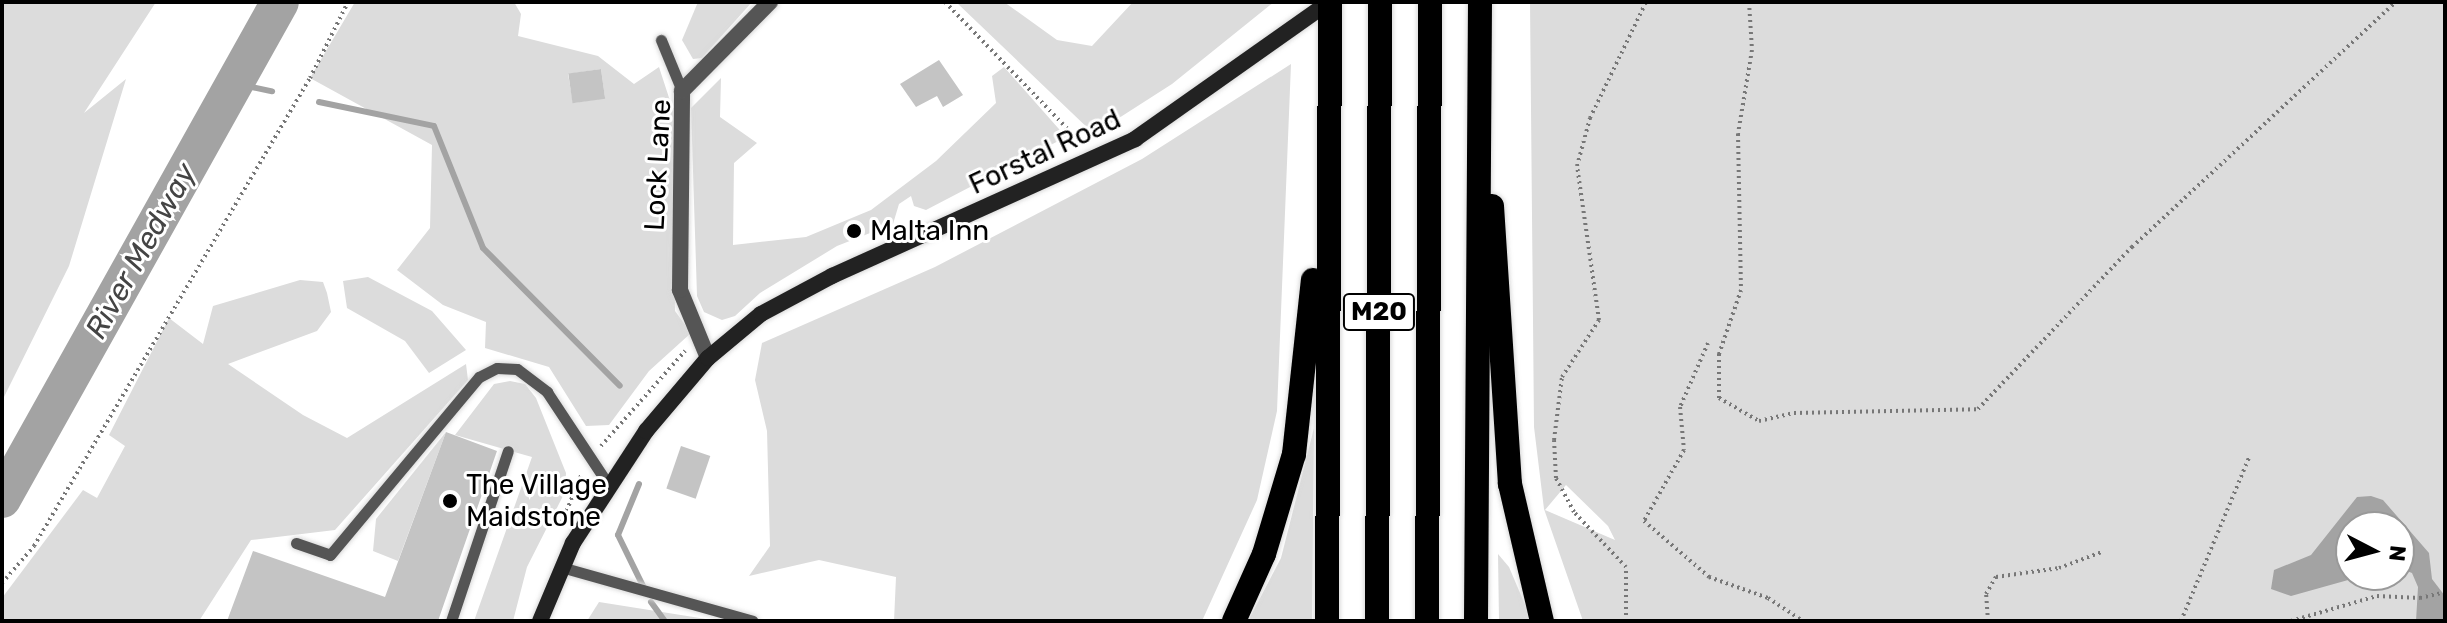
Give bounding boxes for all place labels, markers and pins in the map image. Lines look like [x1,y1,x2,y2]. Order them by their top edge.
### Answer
place label: Malta Inn [870,214,989,248]
marker: Malta Inn [845,222,863,240]
place label: The Village Maidstone [466,468,608,534]
marker: The Village Maidstone [441,492,459,510]

